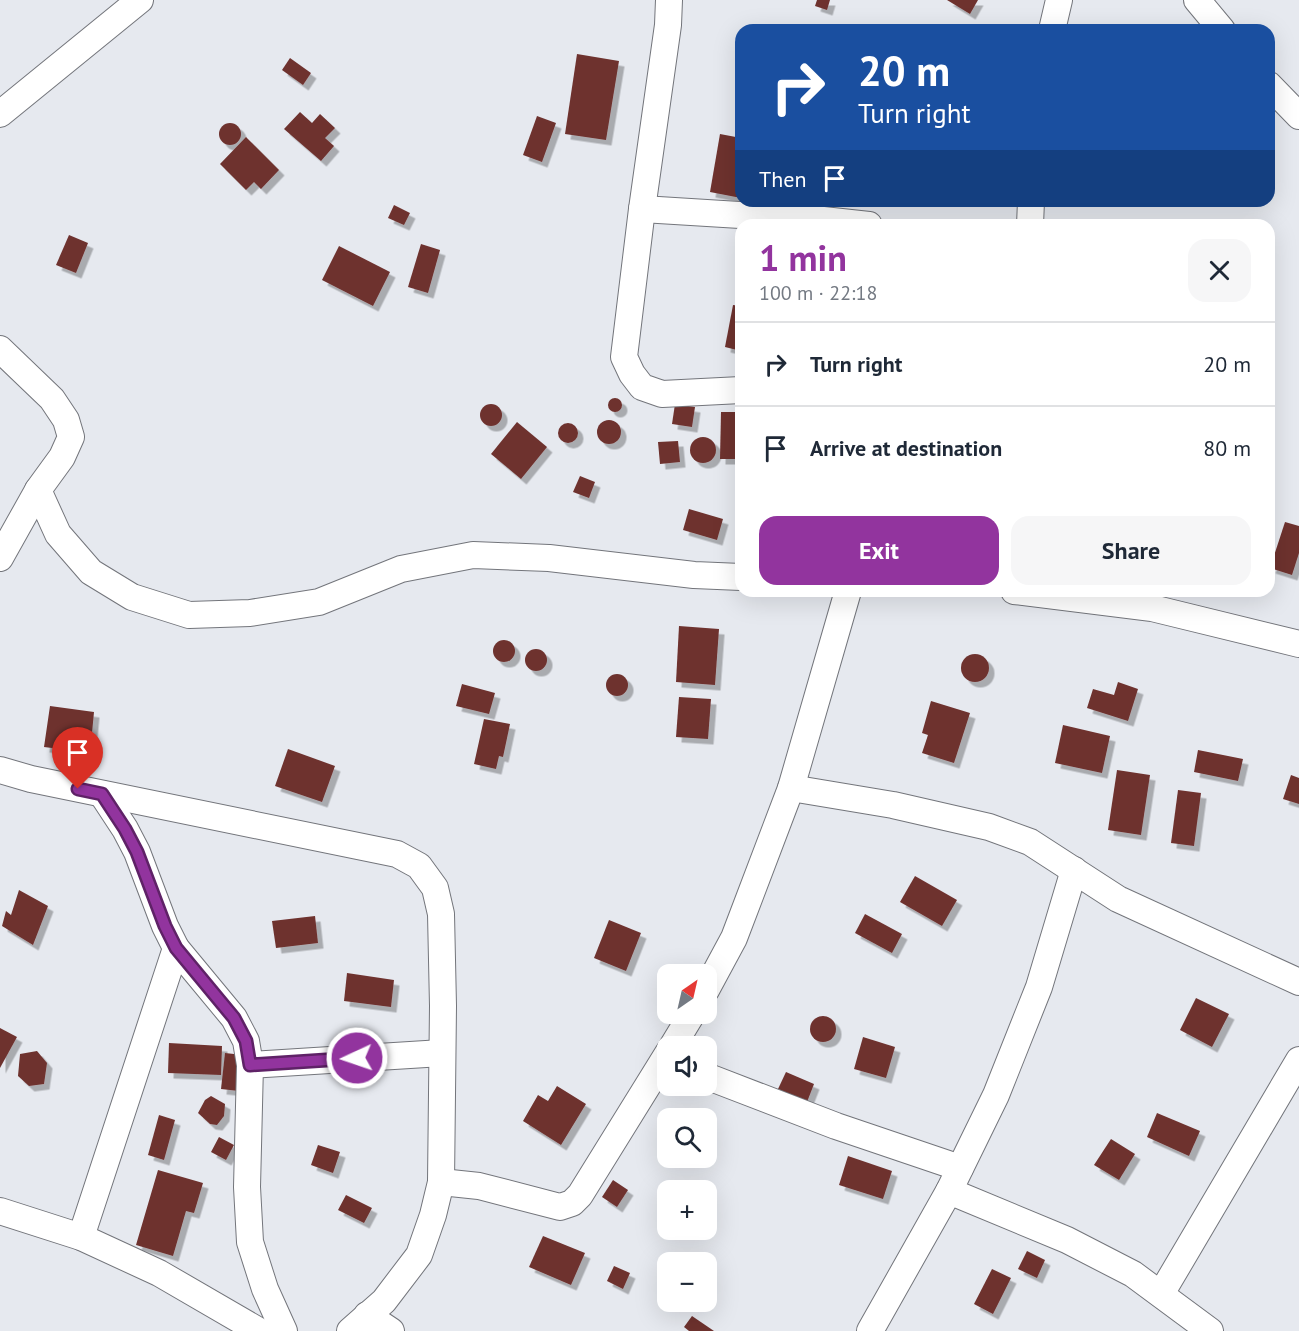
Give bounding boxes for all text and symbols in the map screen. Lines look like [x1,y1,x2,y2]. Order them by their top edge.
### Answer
text: 20 m [858,43,950,98]
icon: right [759,48,837,126]
text: Turn right [858,96,971,130]
icon: arrive [818,162,851,195]
text: Then [759,165,806,193]
text: 1 min [759,234,847,281]
button: close [1188,239,1251,302]
text: 100 m · 22:18 [759,280,877,306]
icon: right [759,348,792,381]
text: Turn right [810,350,902,378]
text: 20 m [1203,350,1251,378]
icon: arrive [759,432,792,465]
text: Arrive at destination [810,434,1002,462]
text: 80 m [1203,434,1251,462]
button: Exit [759,516,999,585]
button: Share [1011,516,1251,585]
pin [52,727,103,789]
icon: arrive [61,736,94,769]
north arrow [657,964,717,1024]
map controls [657,964,717,1312]
position arrow [325,1026,389,1090]
button: sound [657,1036,717,1096]
button: search [657,1108,717,1168]
button: + [657,1180,717,1240]
button: − [657,1252,717,1312]

